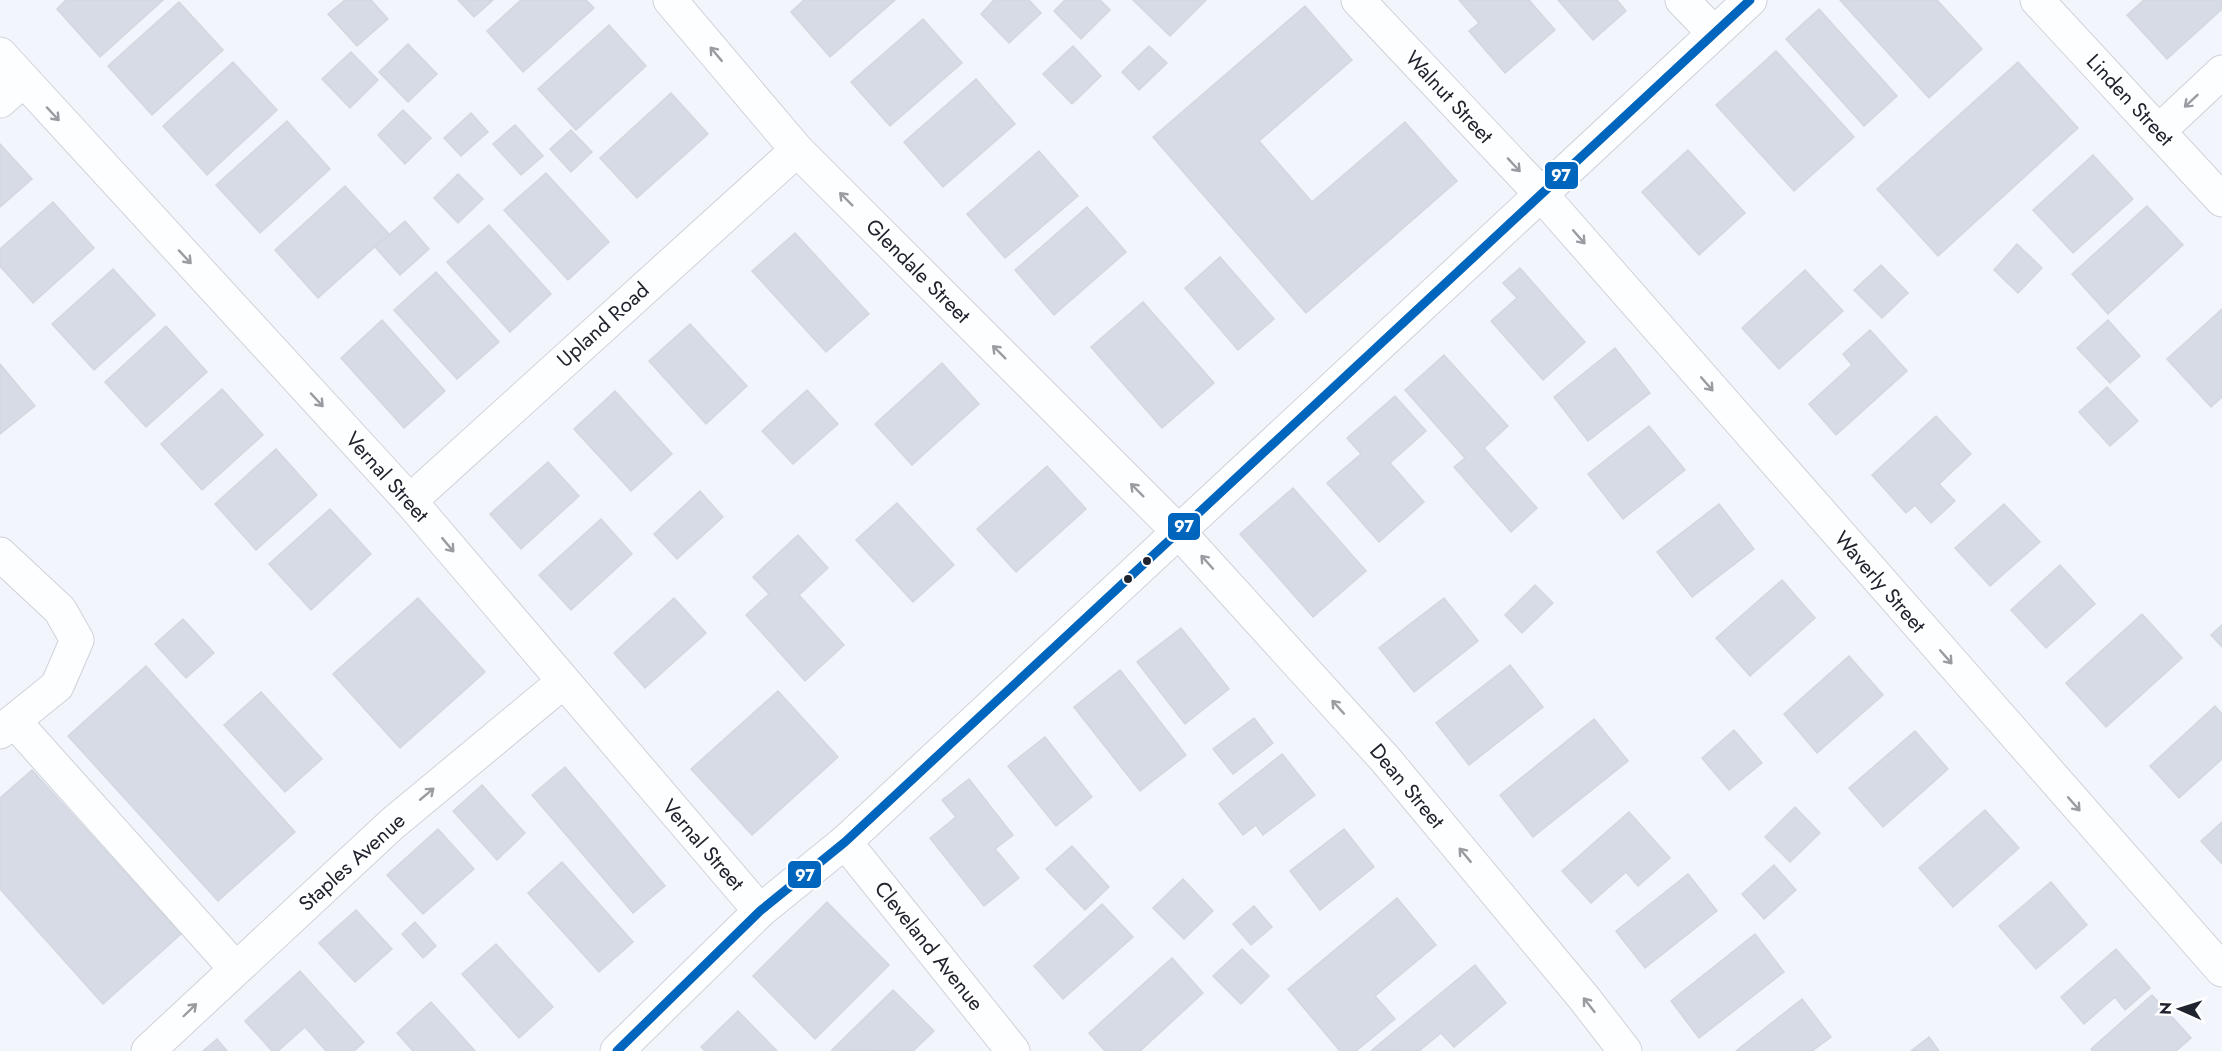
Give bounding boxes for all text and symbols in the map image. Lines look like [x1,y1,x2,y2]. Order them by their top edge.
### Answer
street label: Walnut Street [1398,44,1500,150]
one-way arrow [709,47,723,62]
street label: Linden Street [2079,47,2181,153]
one-way arrow [2183,94,2198,109]
one-way arrow [46,106,60,121]
one-way arrow [1506,157,1521,172]
line badge: 97 [1544,161,1579,190]
text: 97 [1551,164,1571,187]
one-way arrow [839,192,854,206]
street label: Glendale Street [859,212,977,330]
one-way arrow [1572,229,1586,244]
one-way arrow [178,249,192,264]
street label: Upland Road [550,275,656,375]
one-way arrow [992,344,1007,359]
one-way arrow [1700,376,1714,391]
one-way arrow [310,393,324,408]
street label: Vernal Street [338,425,436,529]
one-way arrow [1130,482,1145,497]
line badge: 97 [1167,512,1201,541]
text: 97 [1174,515,1194,538]
street label: Waverly Street [1827,525,1933,639]
one-way arrow [441,537,454,553]
unlabelled marker [1141,555,1153,567]
one-way arrow [1200,555,1214,570]
unlabelled marker [1122,573,1134,585]
one-way arrow [1939,649,1953,664]
one-way arrow [1331,699,1345,714]
street label: Dean Street [1363,737,1451,835]
one-way arrow [419,788,435,801]
street label: Vernal Street [655,793,751,897]
one-way arrow [2067,796,2081,811]
street label: Staples Avenue [292,806,412,918]
one-way arrow [1458,847,1471,863]
line badge: 97 [787,860,822,889]
text: 97 [795,864,815,887]
street label: Cleveland Avenue [867,875,991,1017]
north arrow [2150,979,2210,1039]
one-way arrow [1583,997,1595,1013]
text: N [2154,1001,2177,1015]
one-way arrow [183,1003,198,1018]

